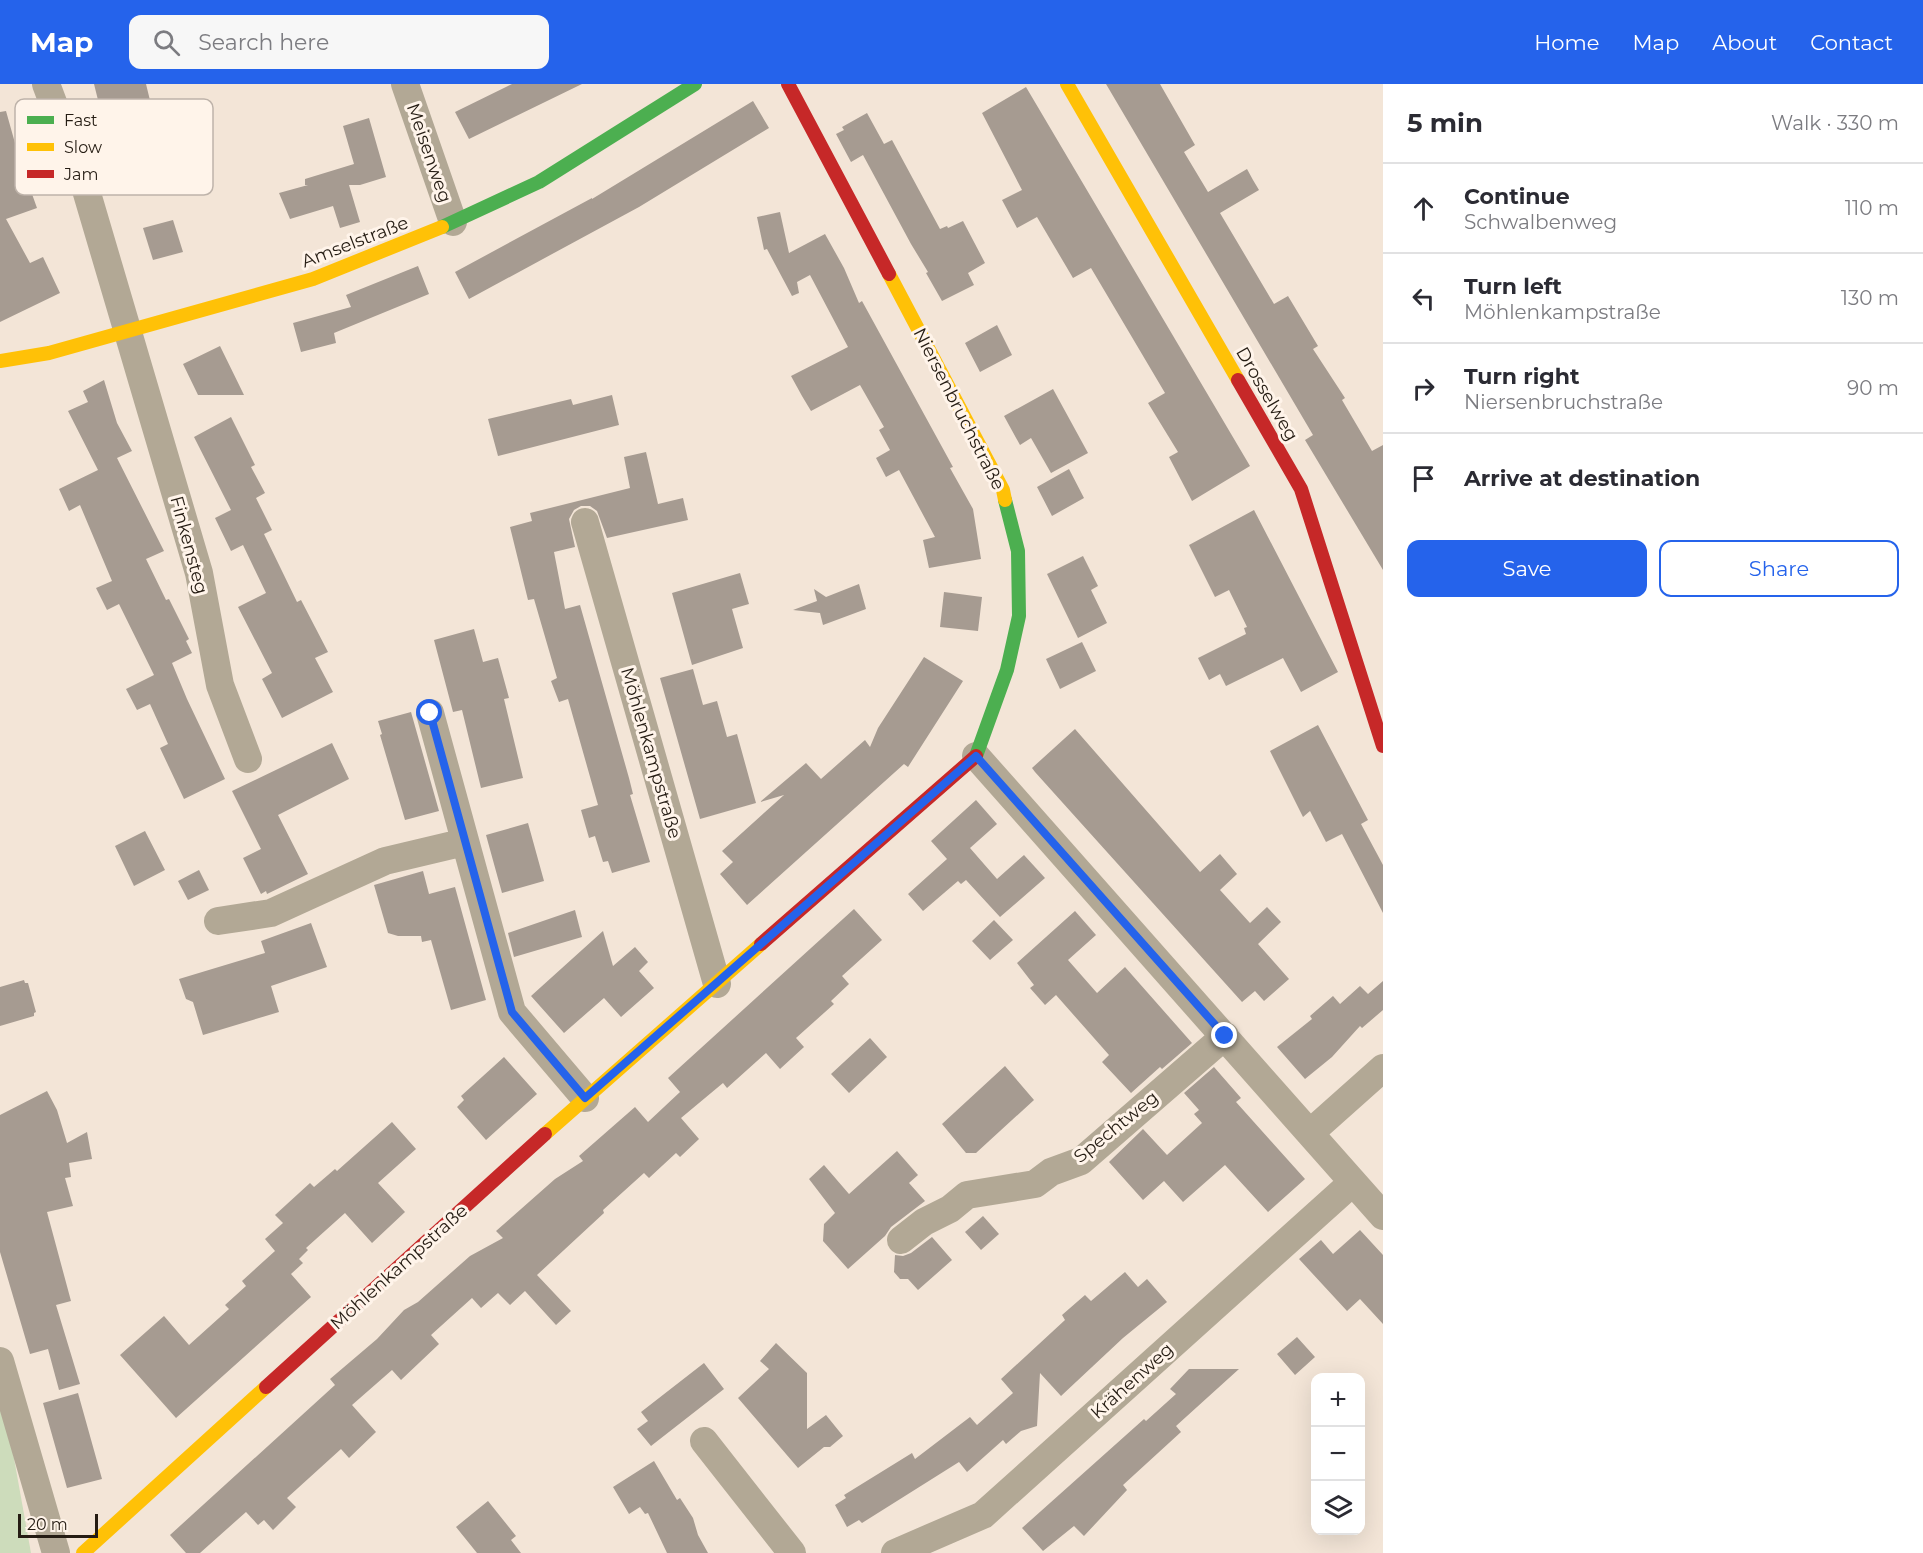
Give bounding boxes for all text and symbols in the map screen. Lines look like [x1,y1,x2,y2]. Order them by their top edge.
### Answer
search box [129,15,549,69]
text: Map [30,25,93,59]
icon: search [150,26,183,59]
text: Search here [198,29,329,56]
text: Home [1534,30,1599,55]
text: Map [1632,30,1679,55]
text: About [1712,30,1777,55]
text: Contact [1810,30,1893,55]
legend [15,99,213,195]
street label: Meisenweg [402,101,456,205]
text: 5 min [1407,107,1483,139]
text: Fast [64,111,98,130]
text: Walk · 330 m [1771,111,1899,135]
text: Slow [64,138,102,157]
text: Jam [63,165,98,184]
text: Continue [1464,183,1570,210]
icon: ahead [1407,192,1440,225]
text: 110 m [1845,196,1899,220]
text: Schwalbenweg [1464,210,1617,234]
street label: Amselstraße [298,212,412,272]
text: Turn left [1464,273,1562,300]
icon: left [1407,282,1440,315]
text: 130 m [1841,286,1899,310]
text: Möhlenkampstraße [1464,300,1661,324]
street label: Niersenbruchstraße [909,324,1010,494]
street label: Drosselweg [1231,343,1303,445]
text: Turn right [1464,363,1579,390]
icon: right [1407,372,1440,405]
text: 90 m [1847,376,1899,400]
text: Niersenbruchstraße [1464,390,1663,414]
icon: arrive [1407,462,1440,495]
text: Arrive at destination [1464,465,1700,492]
street label: Finkensteg [165,493,213,597]
button: Save [1407,540,1647,597]
button: Share [1659,540,1899,597]
street label: Möhlenkampstraße [616,665,686,841]
route start [416,699,442,725]
route end [1211,1022,1237,1048]
street label: Spechtweg [1069,1086,1163,1168]
street label: Möhlenkampstraße [326,1199,472,1334]
street label: Krähenweg [1086,1338,1178,1424]
map controls [1311,1373,1365,1535]
button: + [1311,1373,1365,1427]
button: − [1311,1427,1365,1481]
button: layers [1311,1481,1365,1535]
scale bar [18,1511,98,1538]
text: 20 m [27,1515,68,1534]

